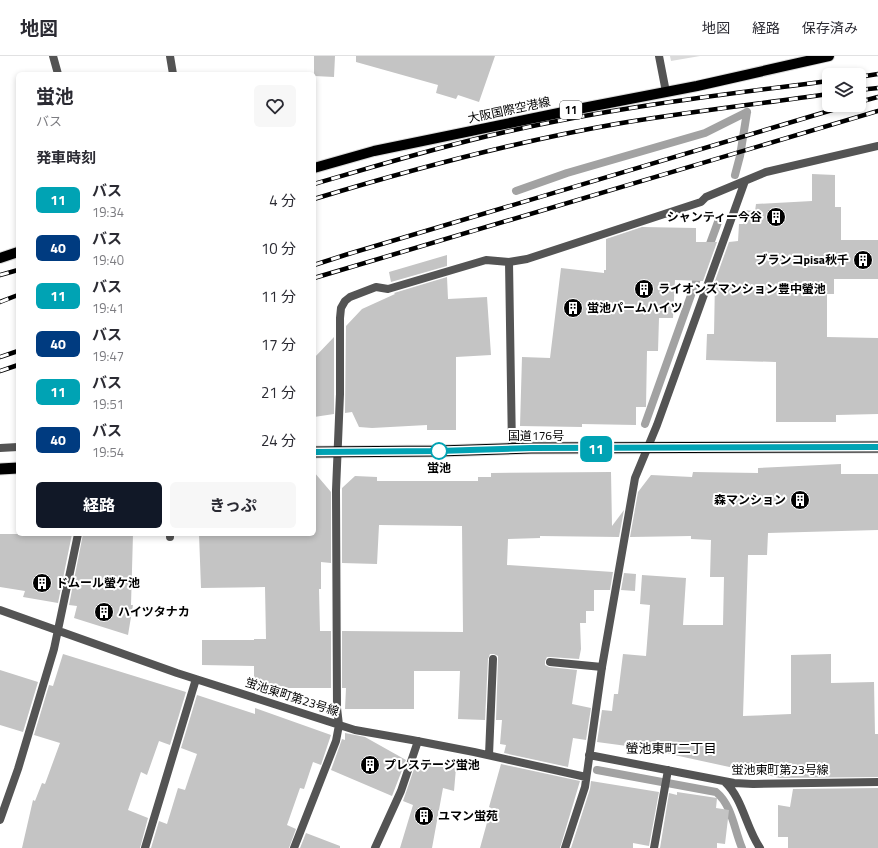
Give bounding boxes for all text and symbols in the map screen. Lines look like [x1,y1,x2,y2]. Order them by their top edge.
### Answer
text: 地図 [20,13,58,42]
text: 地図 [702,17,730,38]
text: 経路 [752,17,780,38]
text: 保存済み [802,17,858,38]
map controls [822,68,866,112]
button: layers [822,68,866,112]
text: 蛍池 [36,81,74,110]
button: heart [254,85,296,127]
street label: 大阪国際空港線 [466,91,552,128]
road number: 11 [560,101,582,119]
text: バス [36,111,62,131]
text: 発車時刻 [36,146,96,169]
text: バス [92,179,122,202]
text: 11 [50,189,66,210]
text: 4 分 [269,189,296,212]
text: 19:34 [92,202,124,222]
building icon: シャンティー今谷 [765,206,787,228]
place label: シャンティー今谷 [667,207,762,226]
text: バス [92,227,122,250]
text: 40 [50,237,66,258]
text: 10 分 [261,237,296,260]
building icon: ブランコpisa秋千 [852,249,874,271]
text: 19:40 [92,250,124,270]
place label: ブランコpisa秋千 [756,250,849,269]
text: バス [92,275,122,298]
building icon: ライオンズマンション豊中螢池 [633,278,655,300]
place label: ライオンズマンション豊中螢池 [658,279,826,298]
text: 11 [50,285,66,306]
text: 11 分 [261,285,296,308]
building icon: 蛍池パームハイツ [562,297,584,319]
text: 19:41 [92,298,124,318]
place label: 蛍池パームハイツ [587,298,682,317]
text: バス [92,323,122,346]
text: 40 [50,333,66,354]
text: 17 分 [261,333,296,356]
text: 19:47 [92,346,124,366]
text: バス [92,371,122,394]
text: 11 [50,381,66,402]
text: 21 分 [261,381,296,404]
text: 19:51 [92,394,124,414]
text: バス [92,419,122,442]
street label: 国道176号 [508,426,564,445]
text: 40 [50,429,66,450]
text: 24 分 [261,429,296,452]
line badge: 11 [578,436,614,462]
text: 11 [588,438,604,459]
text: 19:54 [92,442,124,462]
marker: 蛍池 [430,442,448,460]
place label: 蛍池 [427,458,451,477]
button: 経路 [36,482,162,528]
button: きっぷ [170,482,296,528]
building icon: 森マンション [789,489,811,511]
place label: 森マンション [714,490,786,509]
building icon: ドムール螢ケ池 [31,572,53,594]
place label: ドムール螢ケ池 [56,573,140,592]
building icon: ハイツタナカ [93,601,115,623]
place label: ハイツタナカ [118,602,190,621]
street label: 蛍池東町第23号線 [243,672,341,721]
district label: 螢池東町二丁目 [625,738,717,758]
building icon: プレステージ蛍池 [359,754,381,776]
place label: プレステージ蛍池 [384,755,480,774]
street label: 蛍池東町第23号線 [731,760,829,779]
building icon: ユマン蛍苑 [413,805,435,827]
place label: ユマン蛍苑 [438,806,498,825]

